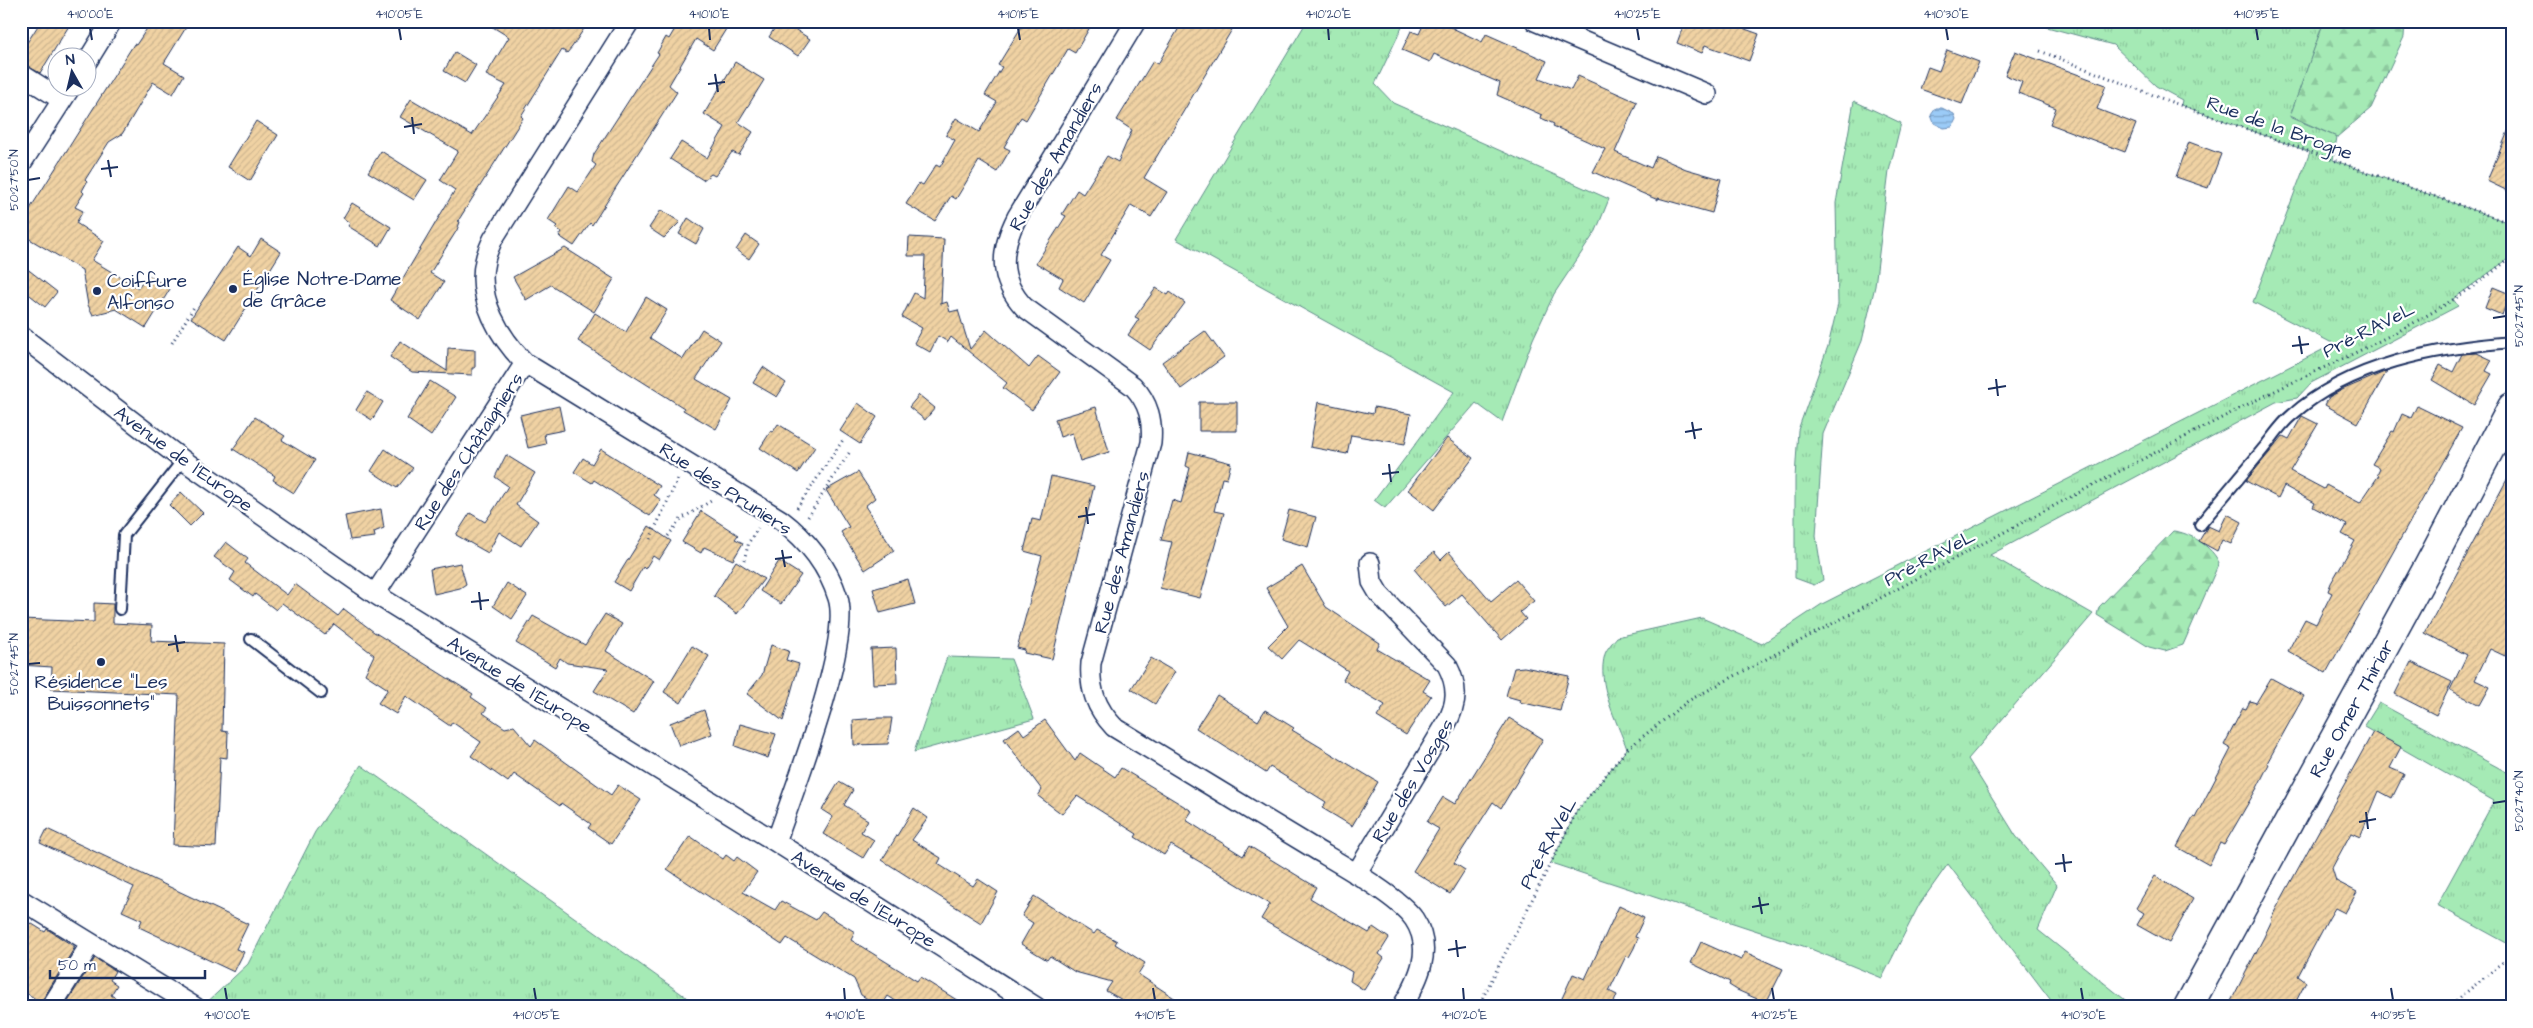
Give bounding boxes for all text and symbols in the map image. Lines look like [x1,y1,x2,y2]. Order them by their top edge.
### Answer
text: 4°10'00"E [67,6,113,23]
text: 4°10'05"E [375,6,423,23]
text: 4°10'10"E [689,6,729,23]
text: 4°10'15"E [997,6,1039,23]
text: 4°10'20"E [1305,6,1351,23]
text: 4°10'25"E [1613,6,1661,23]
text: 4°10'30"E [1923,6,1969,23]
text: 4°10'35"E [2233,6,2279,23]
north arrow [48,48,98,98]
text: N [65,50,76,71]
street label: Rue des Amandiers [1003,78,1110,236]
street label: Rue de la Brogne [2203,90,2356,168]
text: 50°27'50"N [6,149,23,211]
place label: Église Notre-Dame de Grâce [243,266,401,315]
place label: Coiffure Alfonso [107,268,187,317]
marker: Église Notre-Dame de Grâce [227,283,239,295]
marker: Coiffure Alfonso [91,285,103,297]
text: 50°27'45"N [2511,285,2528,347]
street label: Pré-RAVeL [2318,296,2419,365]
street label: Rue des Châtaigniers [408,368,531,537]
street label: Avenue de l'Europe [108,400,258,519]
street label: Rue des Pruniers [654,436,797,542]
street label: Rue des Amandiers [1088,468,1157,637]
street label: Pré-RAVeL [1879,523,1980,594]
street label: Avenue de l'Europe [442,630,597,741]
text: 50°27'45"N [6,633,23,695]
street label: Rue Omer Thiriar [2303,634,2402,783]
marker: Résidence "Les Buissonnets" [95,656,107,668]
place label: Résidence "Les Buissonnets" [34,669,168,718]
street label: Rue des Vosges [1366,714,1462,848]
text: 50°27'40"N [2511,770,2528,832]
street label: Pré-RAVeL [1513,793,1584,894]
street label: Avenue de l'Europe [786,844,941,955]
scale bar [50,948,205,980]
text: 50 m [58,955,96,976]
text: 4°10'00"E [204,1007,250,1024]
text: 4°10'05"E [512,1007,560,1024]
text: 4°10'10"E [825,1007,865,1024]
text: 4°10'15"E [1134,1007,1176,1024]
text: 4°10'20"E [1441,1007,1487,1024]
text: 4°10'25"E [1750,1007,1798,1024]
text: 4°10'30"E [2060,1007,2106,1024]
text: 4°10'35"E [2370,1007,2416,1024]

